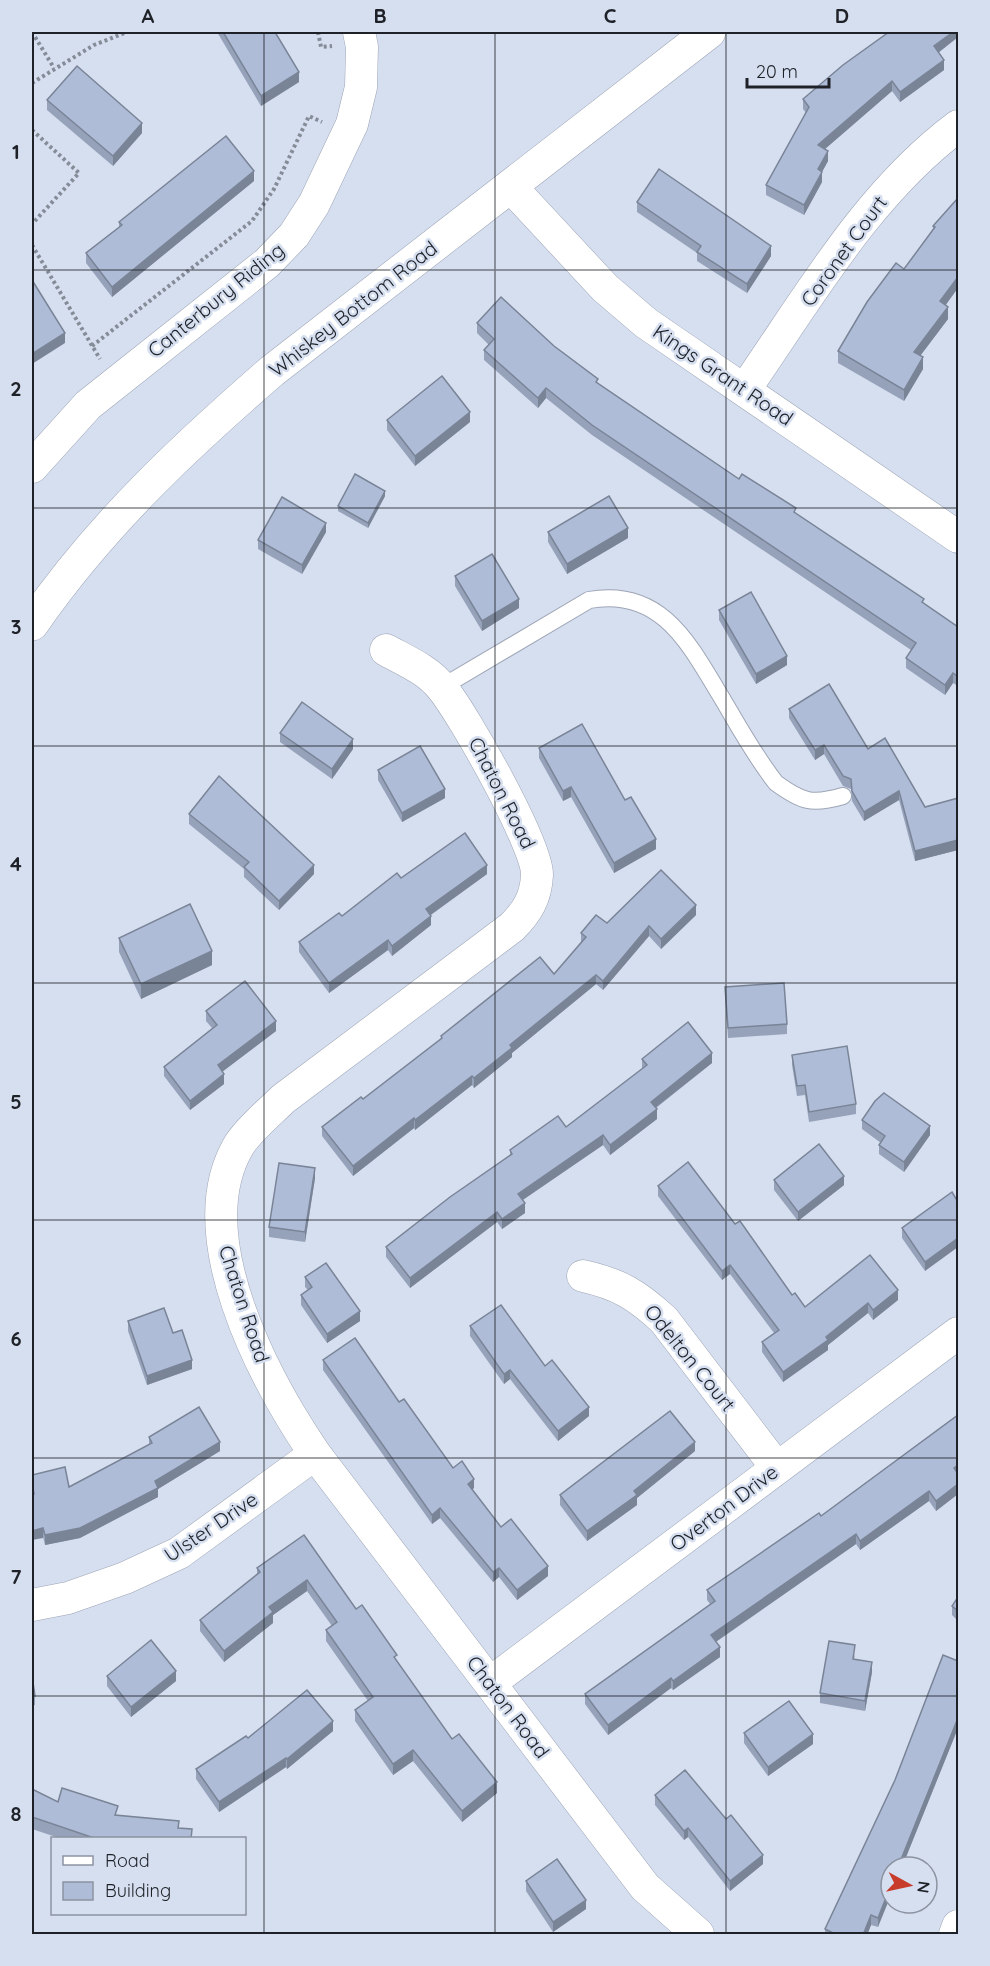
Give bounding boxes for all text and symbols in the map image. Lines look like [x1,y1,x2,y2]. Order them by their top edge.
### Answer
text: A [142,3,155,28]
text: B [373,3,387,28]
text: C [604,3,617,28]
text: D [835,3,849,28]
scale bar [747,51,830,89]
text: 20 m [756,60,798,83]
text: 1 [12,139,20,164]
street label: Coronet Court [795,190,892,311]
street label: Whiskey Bottom Road [264,235,442,382]
street label: Canterbury Riding [142,237,289,362]
street label: Kings Grant Road [649,319,798,431]
text: 2 [10,376,22,401]
text: 3 [11,614,21,639]
street label: Chaton Road [464,733,541,853]
text: 4 [10,851,22,876]
text: 5 [10,1089,22,1114]
street label: Chaton Road [214,1242,275,1366]
street label: Odelton Court [640,1299,741,1416]
text: 6 [10,1326,22,1351]
street label: Overton Drive [665,1459,783,1556]
street label: Ulster Drive [159,1486,262,1567]
text: 7 [11,1564,22,1589]
street label: Chaton Road [462,1650,555,1763]
text: 8 [11,1801,22,1826]
legend [51,1837,246,1915]
text: Road [105,1849,150,1872]
north arrow [879,1855,939,1915]
text: Building [105,1879,171,1902]
text: N [913,1880,935,1894]

